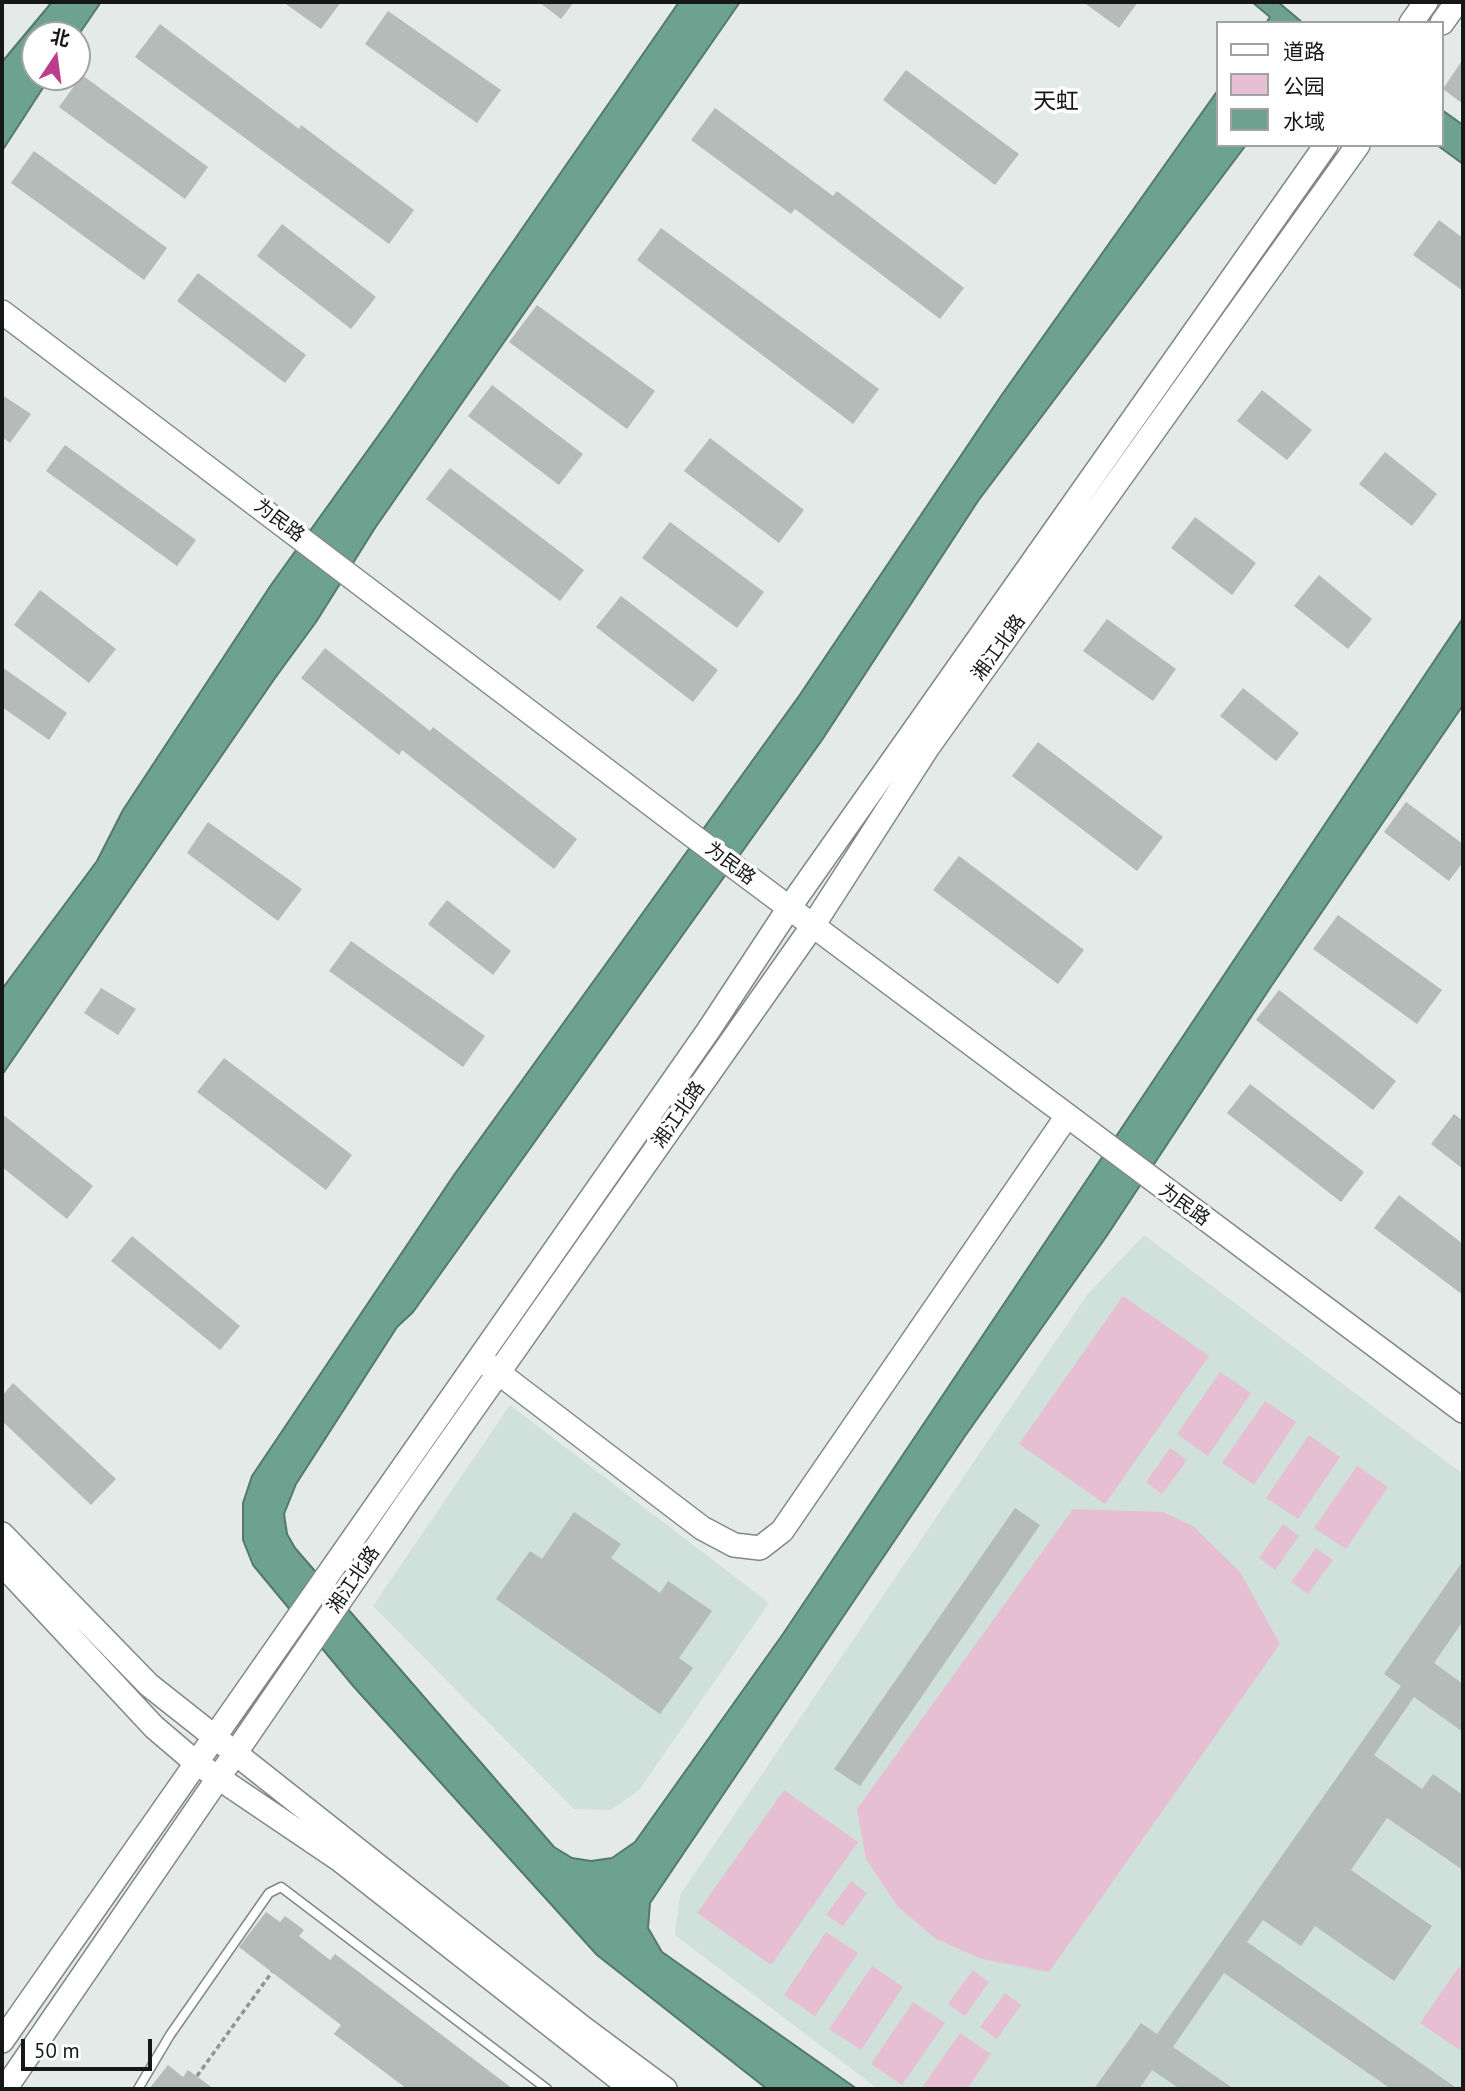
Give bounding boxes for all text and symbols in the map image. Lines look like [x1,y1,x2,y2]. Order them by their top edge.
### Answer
north arrow [21,21,91,91]
legend [1216,21,1444,147]
text: 北 [48,24,72,51]
text: 道路 [1283,38,1325,65]
text: 公园 [1283,73,1325,100]
district label: 天虹 [1033,88,1079,116]
text: 水域 [1283,108,1325,135]
street label: 为民路 [249,495,309,547]
street label: 湘江北路 [967,611,1031,685]
street label: 为民路 [700,838,760,890]
street label: 湘江北路 [648,1077,710,1153]
street label: 为民路 [1154,1179,1214,1231]
street label: 湘江北路 [323,1542,385,1618]
scale bar [24,2024,156,2068]
text: 50 m [34,2037,80,2064]

